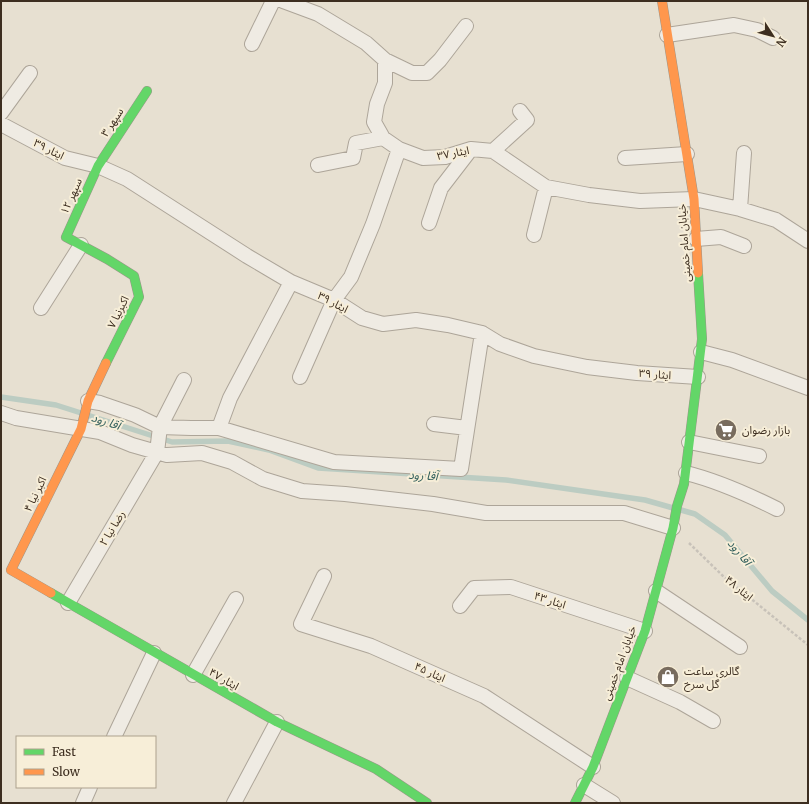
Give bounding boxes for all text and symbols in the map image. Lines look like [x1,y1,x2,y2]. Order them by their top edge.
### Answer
north arrow [753,16,793,56]
text: N [773,34,789,50]
street label: سپهر ۳ [98,105,128,140]
street label: ایثار ۳۹ [31,135,67,163]
street label: ایثار ۳۷ [436,143,470,163]
street label: سپهر ۱۲ [57,176,86,217]
street label: خیابان امام خمینی [674,203,695,283]
street label: ایثار ۳۹ [315,288,351,316]
street label: اکبرنیا ۷ [104,294,132,330]
street label: ایثار ۳۹ [638,366,672,382]
water label: آقا رود [90,409,125,434]
supermarket icon: بازار رضوان [713,417,739,443]
place label: بازار رضوان [742,423,790,437]
water label: آقا رود [408,467,441,483]
street label: اکبر نیا ۴ [21,474,49,514]
street label: رضا نیا ۲ [96,508,128,548]
water label: آقا رود [725,536,757,570]
street label: ایثار ۴۸ [722,572,756,604]
street label: ایثار ۴۳ [532,588,568,612]
street label: خیابان امام خمینی [599,623,640,703]
street label: ایثار ۴۵ [412,659,448,685]
shop icon: گالری ساعت گل سرخ [655,664,681,690]
place label: گالری ساعت گل سرخ [684,664,740,692]
street label: ایثار ۴۷ [206,665,242,693]
legend [16,736,156,788]
text: Fast [52,744,76,759]
text: Slow [52,764,81,779]

